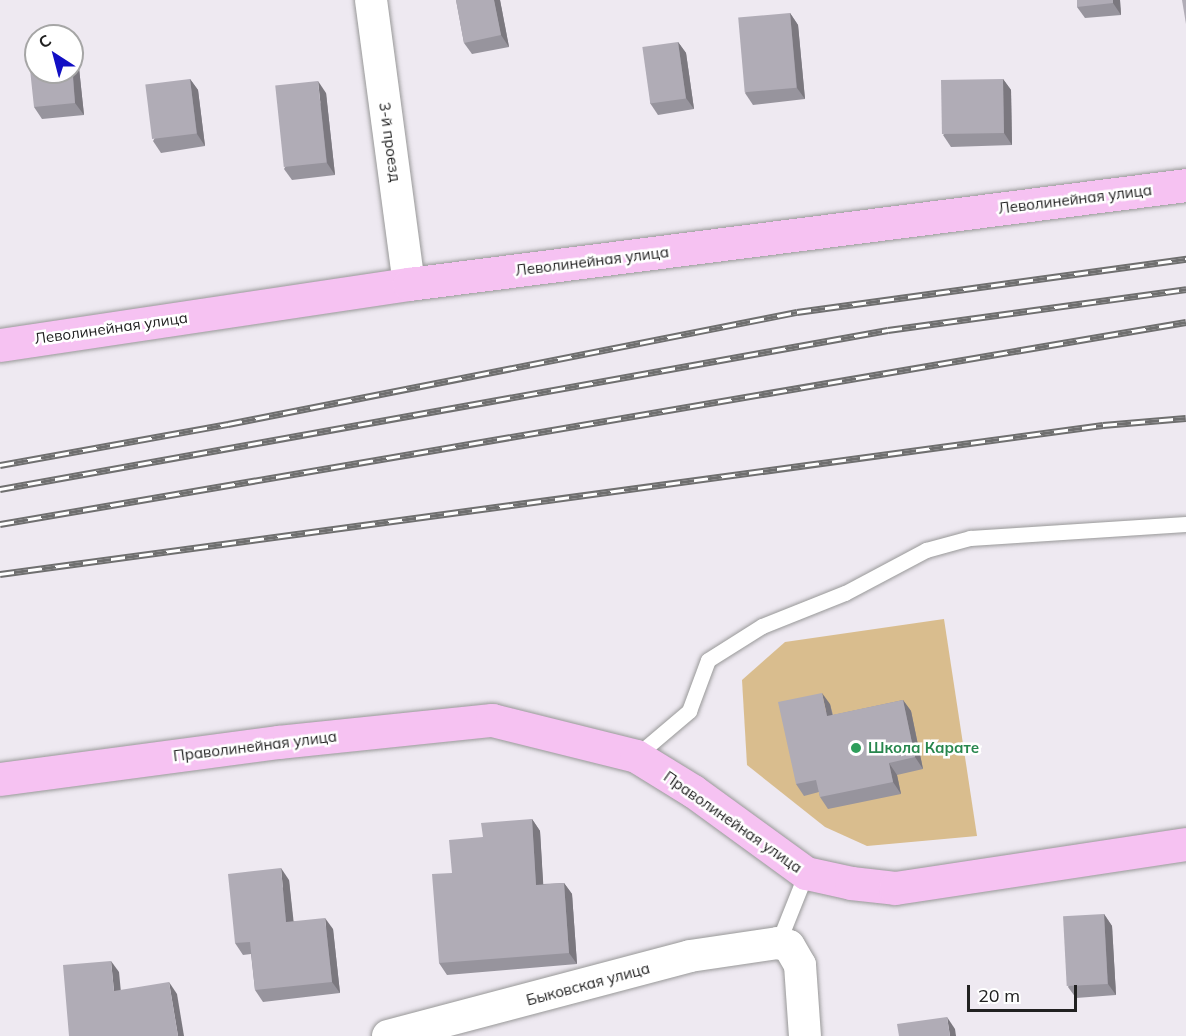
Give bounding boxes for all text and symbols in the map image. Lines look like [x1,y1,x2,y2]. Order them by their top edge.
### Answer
north arrow [24,24,84,84]
text: С [34,30,55,52]
street label: 3-й проезд [376,101,404,183]
street label: Леволинейная улица [997,181,1153,217]
street label: Леволинейная улица [514,243,670,279]
street label: Леволинейная улица [33,308,189,348]
street label: Праволинейная улица [172,727,338,765]
place label: Школа Карате [868,739,979,757]
marker: Школа Карате [849,741,863,755]
street label: Праволинейная улица [660,767,806,877]
street label: Быковская улица [524,959,652,1009]
scale bar [970,973,1080,1011]
text: 20 m [978,984,1020,1007]

